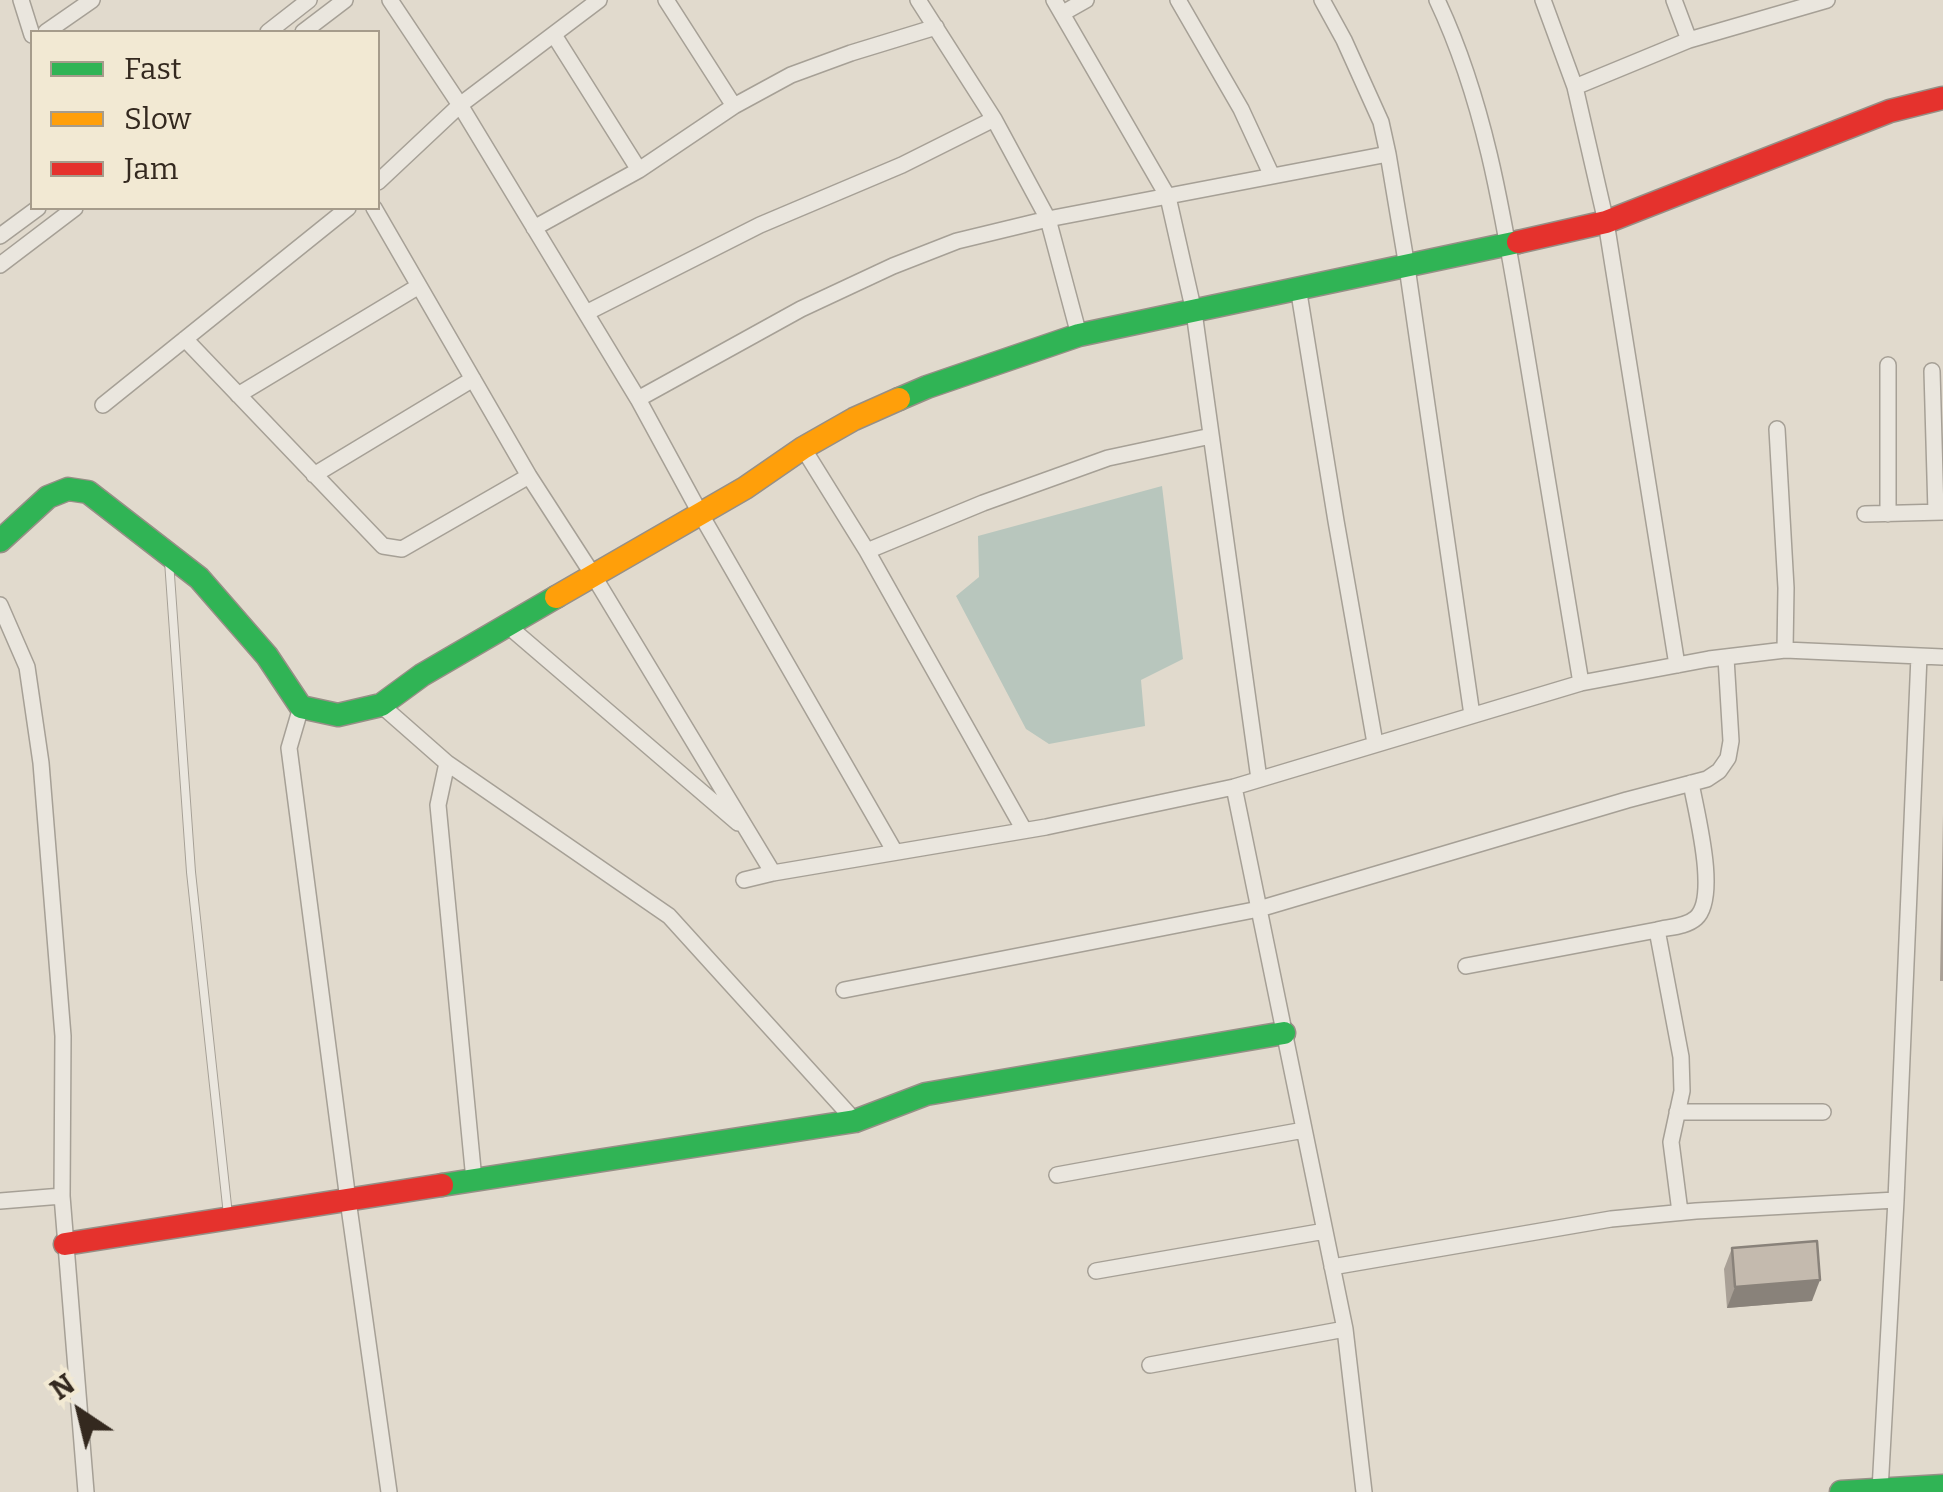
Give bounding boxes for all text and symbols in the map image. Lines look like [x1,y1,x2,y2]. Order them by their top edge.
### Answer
legend [30,30,380,210]
text: Fast [124,51,182,87]
text: Slow [124,101,191,137]
text: Jam [124,151,178,187]
north arrow [30,1362,130,1462]
text: N [44,1367,81,1407]

